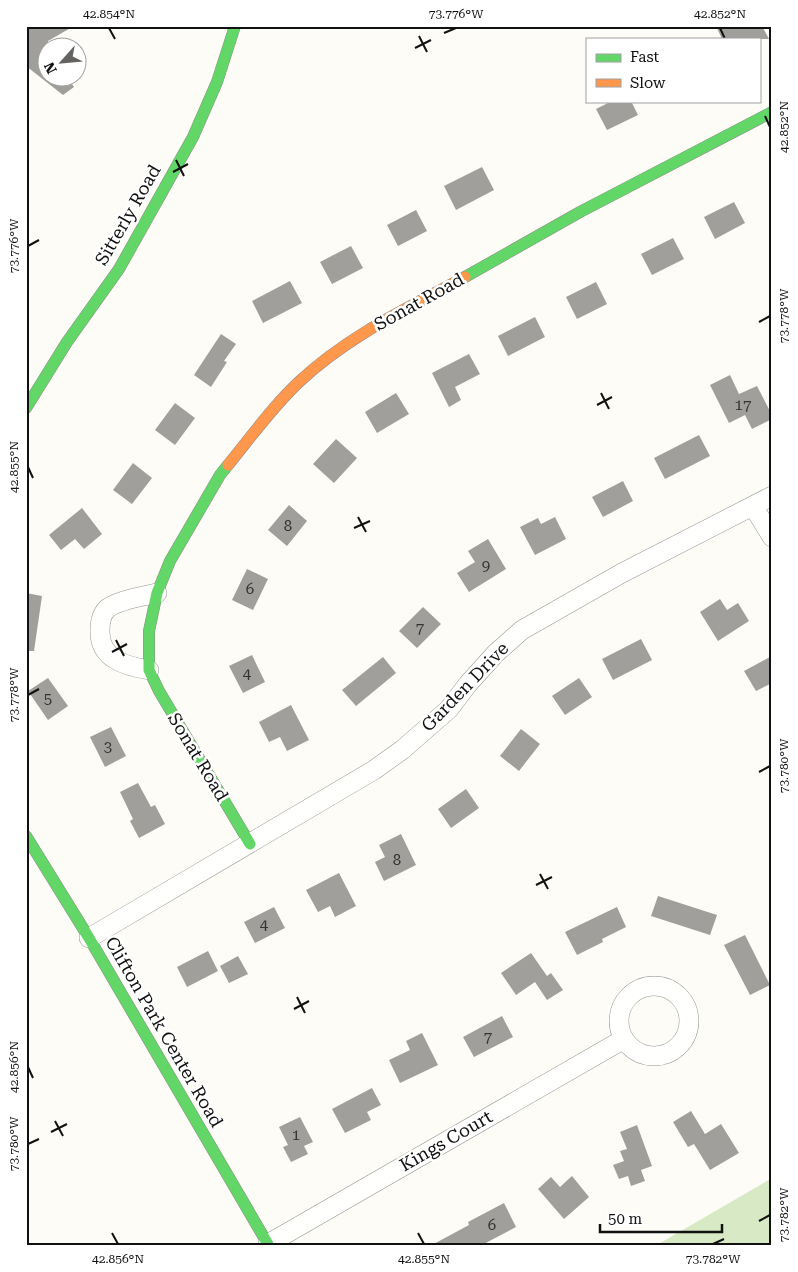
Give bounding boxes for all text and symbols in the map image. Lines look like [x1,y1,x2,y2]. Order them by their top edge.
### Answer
text: 42.854°N [83,7,135,21]
text: 73.776°W [429,7,484,21]
text: 42.852°N [694,7,746,21]
north arrow [38,38,88,88]
legend [586,38,760,102]
text: Fast [630,48,660,66]
text: N [41,59,60,76]
text: Slow [630,74,666,92]
text: 42.852°N [777,101,791,153]
street label: Sitterly Road [90,160,165,269]
text: 73.776°W [7,218,21,273]
street label: Sonat Road [370,268,468,335]
text: 73.778°W [777,288,791,343]
house number: 17 [735,396,751,414]
text: 42.855°N [7,441,21,493]
house number: 8 [284,517,292,535]
house number: 9 [482,557,490,575]
house number: 6 [246,580,254,598]
house number: 7 [416,619,424,637]
street label: Garden Drive [417,638,513,736]
house number: 4 [243,665,252,683]
text: 73.778°W [7,667,21,722]
house number: 5 [44,690,52,708]
street label: Sonat Road [164,709,233,805]
house number: 3 [104,738,112,756]
text: 73.780°W [777,738,791,793]
house number: 8 [393,851,401,869]
house number: 4 [260,916,269,934]
street label: Clifton Park Center Road [101,933,228,1131]
house number: 7 [484,1028,492,1046]
text: 42.856°N [7,1041,21,1093]
street label: Kings Court [396,1105,496,1176]
text: 73.780°W [7,1116,21,1171]
house number: 1 [292,1126,300,1144]
text: 73.782°W [777,1187,791,1242]
scale bar [600,1202,723,1234]
text: 50 m [608,1210,643,1228]
house number: 6 [488,1216,496,1234]
text: 42.856°N [92,1252,144,1266]
text: 42.855°N [398,1252,450,1266]
text: 73.782°W [686,1252,741,1266]

